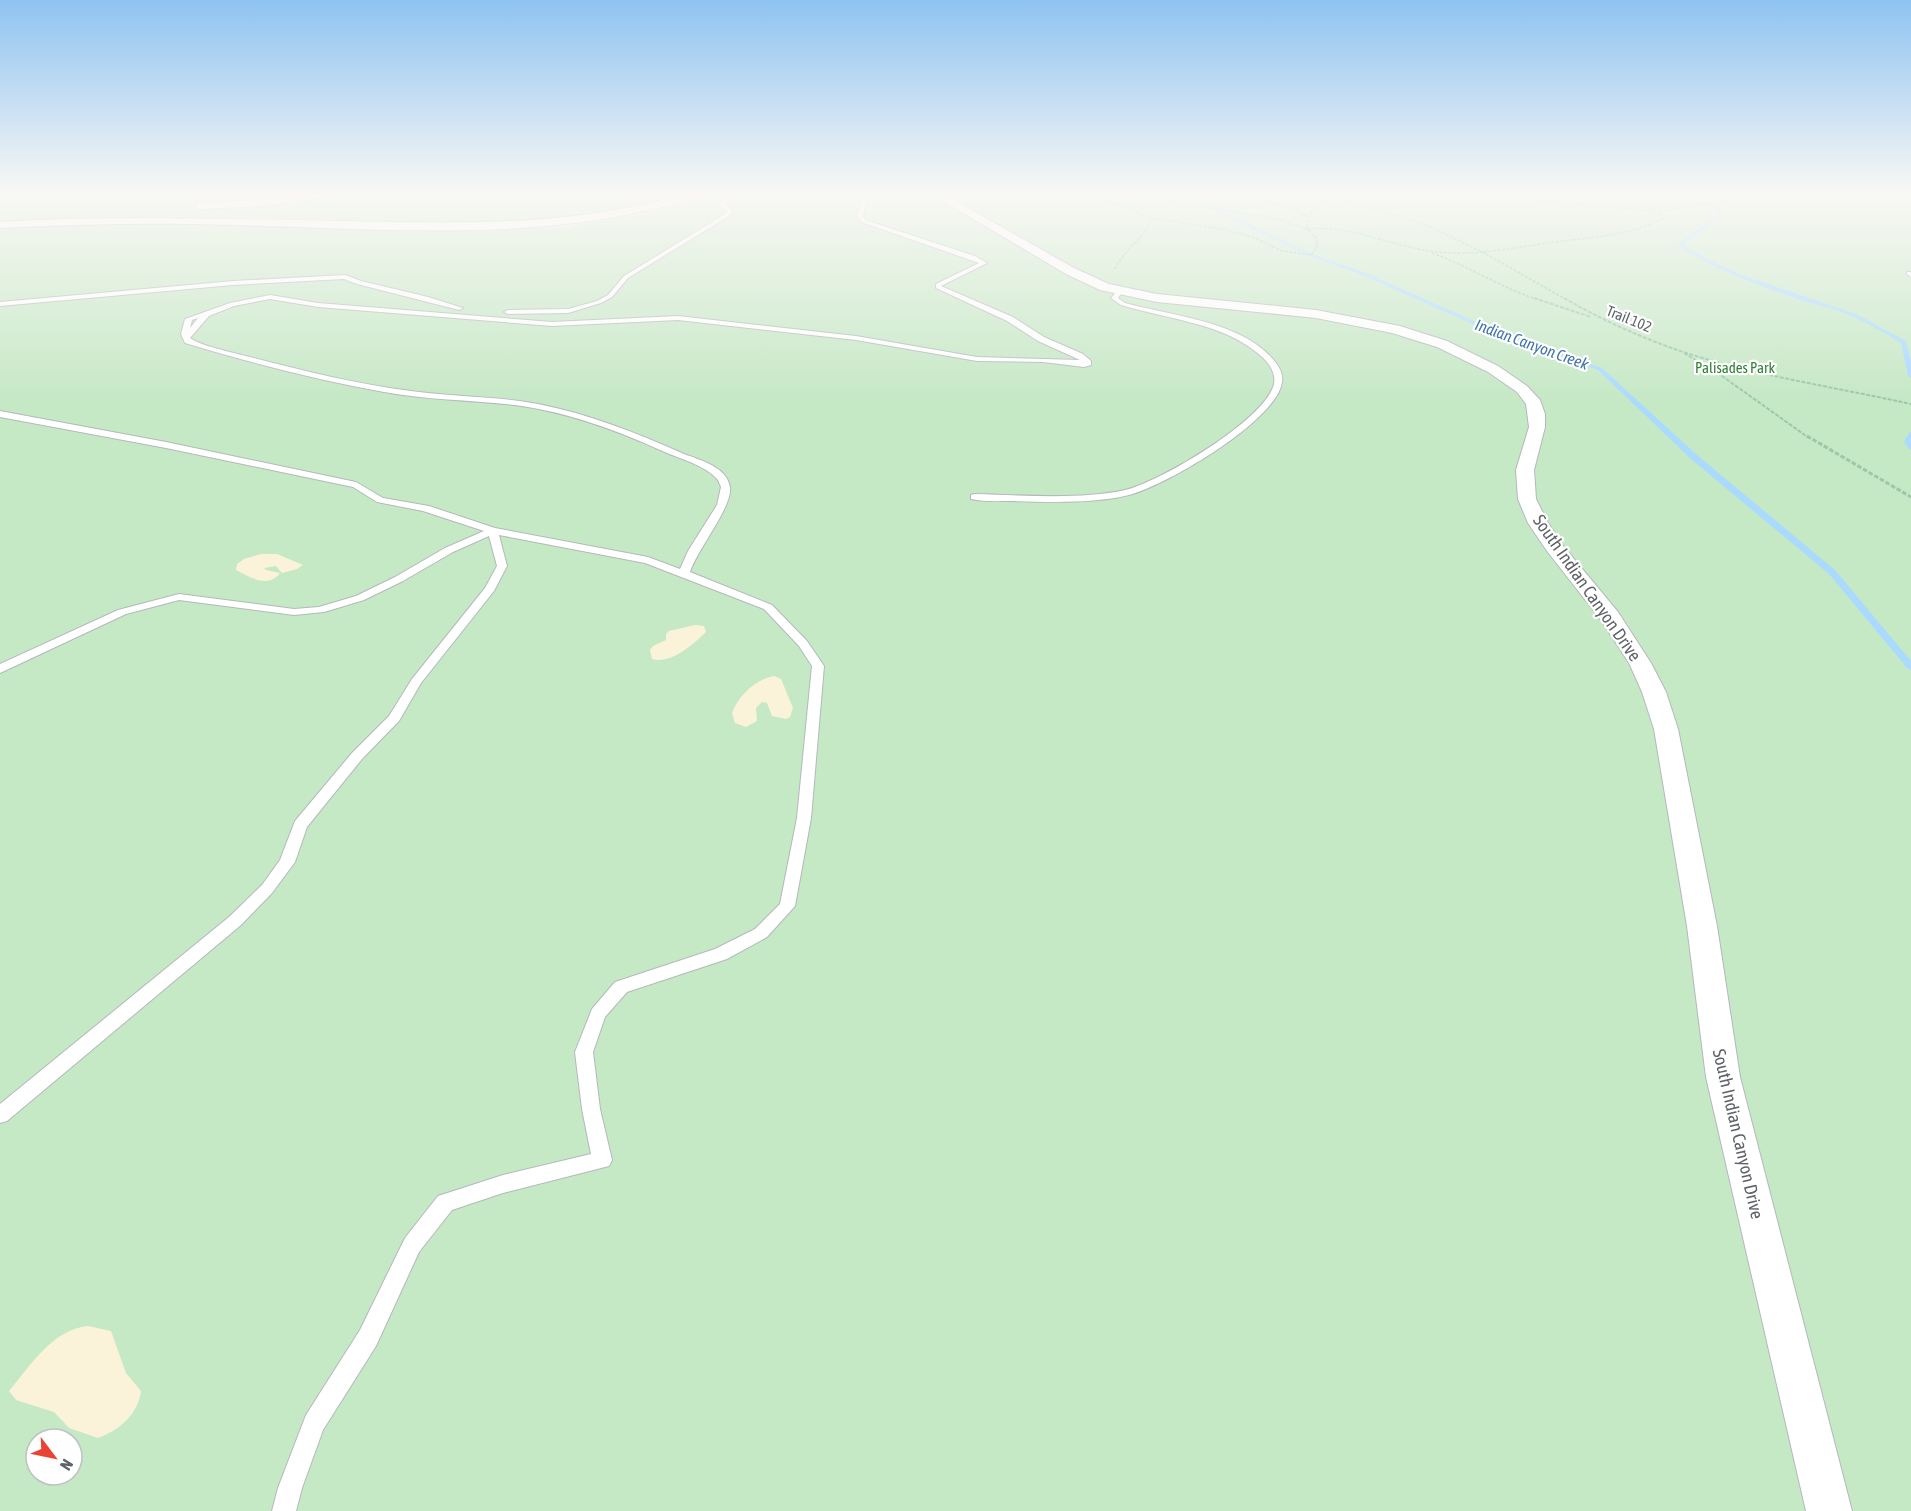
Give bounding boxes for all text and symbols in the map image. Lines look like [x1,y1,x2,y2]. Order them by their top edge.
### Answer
street label: Trail 102 [1604,302,1654,335]
water label: Indian Canyon Creek [1472,315,1592,374]
park label: Palisades Park [1695,359,1775,376]
street label: South Indian Canyon Drive [1529,511,1646,665]
street label: South Indian Canyon Drive [1709,1047,1768,1221]
north arrow [24,1427,84,1487]
text: N [57,1456,77,1474]

